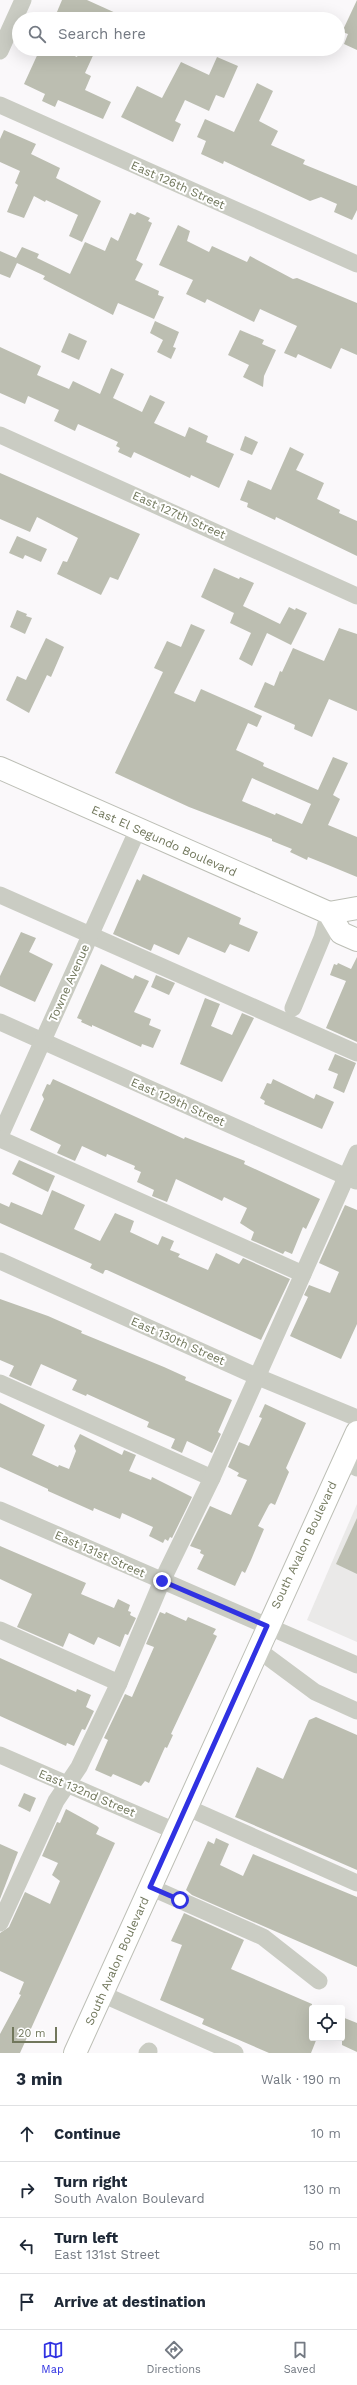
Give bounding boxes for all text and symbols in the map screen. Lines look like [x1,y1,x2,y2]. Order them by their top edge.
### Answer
search box [12,12,345,56]
icon: search [26,23,48,45]
text: Search here [58,25,146,43]
street label: East 126th Street [129,158,227,212]
street label: East 127th Street [130,488,228,542]
street label: East El Segundo Boulevard [89,803,239,879]
street label: Towne Avenue [46,942,92,1024]
street label: East 129th Street [129,1075,227,1129]
street label: East 130th Street [129,1314,227,1368]
street label: South Avalon Boulevard [268,1479,340,1611]
street label: East 131st Street [53,1528,147,1580]
route end [153,1572,171,1590]
street label: East 132nd Street [37,1766,137,1820]
route start [171,1891,189,1909]
street label: South Avalon Boulevard [82,1895,152,2027]
map controls [309,2005,345,2041]
button: locate [309,2005,345,2041]
scale bar [12,2025,57,2044]
text: 20 m [18,2027,46,2040]
text: 3 min [16,2069,62,2089]
text: Walk · 190 m [261,2072,341,2087]
icon: ahead [16,2123,38,2145]
text: Continue [54,2125,121,2143]
text: 10 m [311,2126,341,2141]
text: Turn right [54,2173,127,2191]
icon: right [16,2179,38,2201]
text: 130 m [303,2182,341,2197]
text: South Avalon Boulevard [54,2191,205,2206]
text: Turn left [54,2229,118,2247]
icon: left [16,2235,38,2257]
text: 50 m [309,2238,341,2253]
text: East 131st Street [54,2247,160,2262]
icon: arrive [16,2291,38,2313]
text: Arrive at destination [54,2293,206,2311]
tab: Map [41,2339,64,2376]
tab: Directions [147,2339,201,2376]
tab: Saved [284,2339,316,2376]

